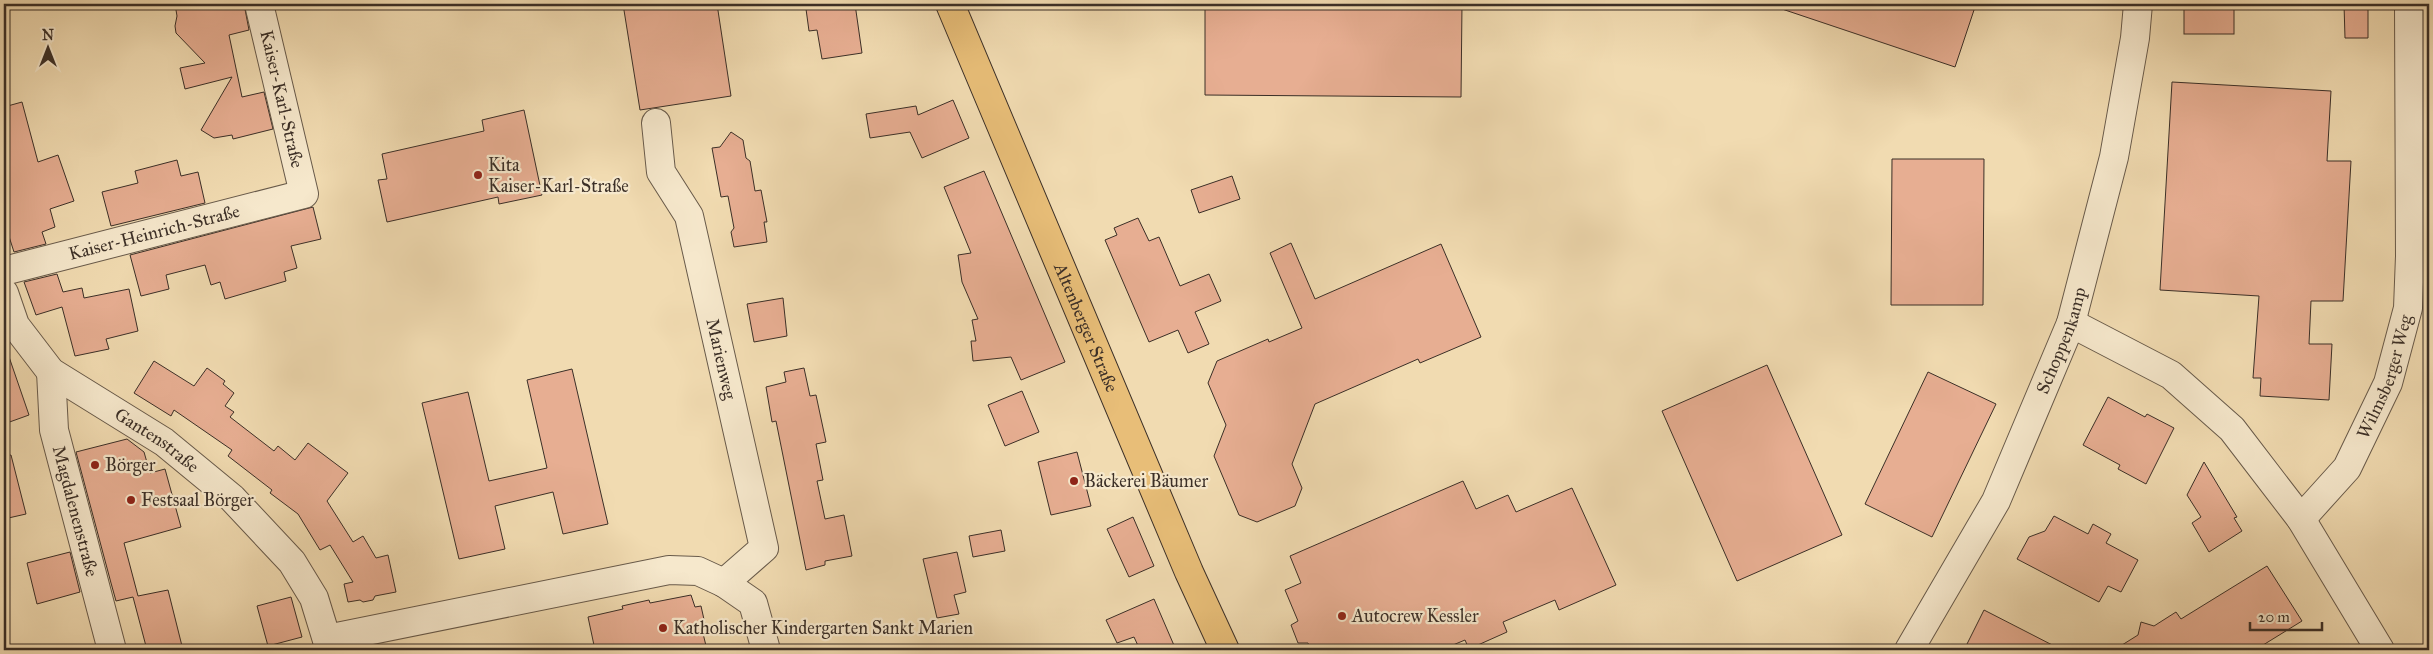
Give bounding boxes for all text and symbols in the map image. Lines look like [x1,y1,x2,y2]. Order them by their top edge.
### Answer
north arrow [22,22,72,72]
text: N [42,27,54,44]
street label: Kaiser-Karl-Straße [255,28,309,170]
place label: Kita Kaiser-Karl-Straße [488,154,629,197]
marker: Kita Kaiser-Karl-Straße [472,169,484,181]
street label: Kaiser-Heinrich-Straße [66,200,242,265]
street label: Altenberger Straße [1049,259,1123,395]
street label: Schoppenkamp [2031,285,2091,397]
street label: Wilmsberger Weg [2352,312,2418,442]
street label: Marienweg [701,316,741,402]
street label: Gantenstraße [111,403,204,477]
street label: Magdalenenstraße [48,443,103,579]
place label: Börger [105,454,156,477]
marker: Börger [89,459,101,471]
place label: Bäckerei Bäumer [1084,470,1208,492]
marker: Bäckerei Bäumer [1068,475,1080,487]
place label: Festsaal Börger [141,489,254,512]
marker: Festsaal Börger [125,494,137,506]
scale bar [2250,599,2323,631]
place label: Autocrew Kessler [1351,605,1479,627]
text: 20 m [2258,608,2290,626]
marker: Autocrew Kessler [1336,610,1348,622]
place label: Katholischer Kindergarten Sankt Marien [673,617,973,640]
marker: Katholischer Kindergarten Sankt Marien [657,622,669,634]

